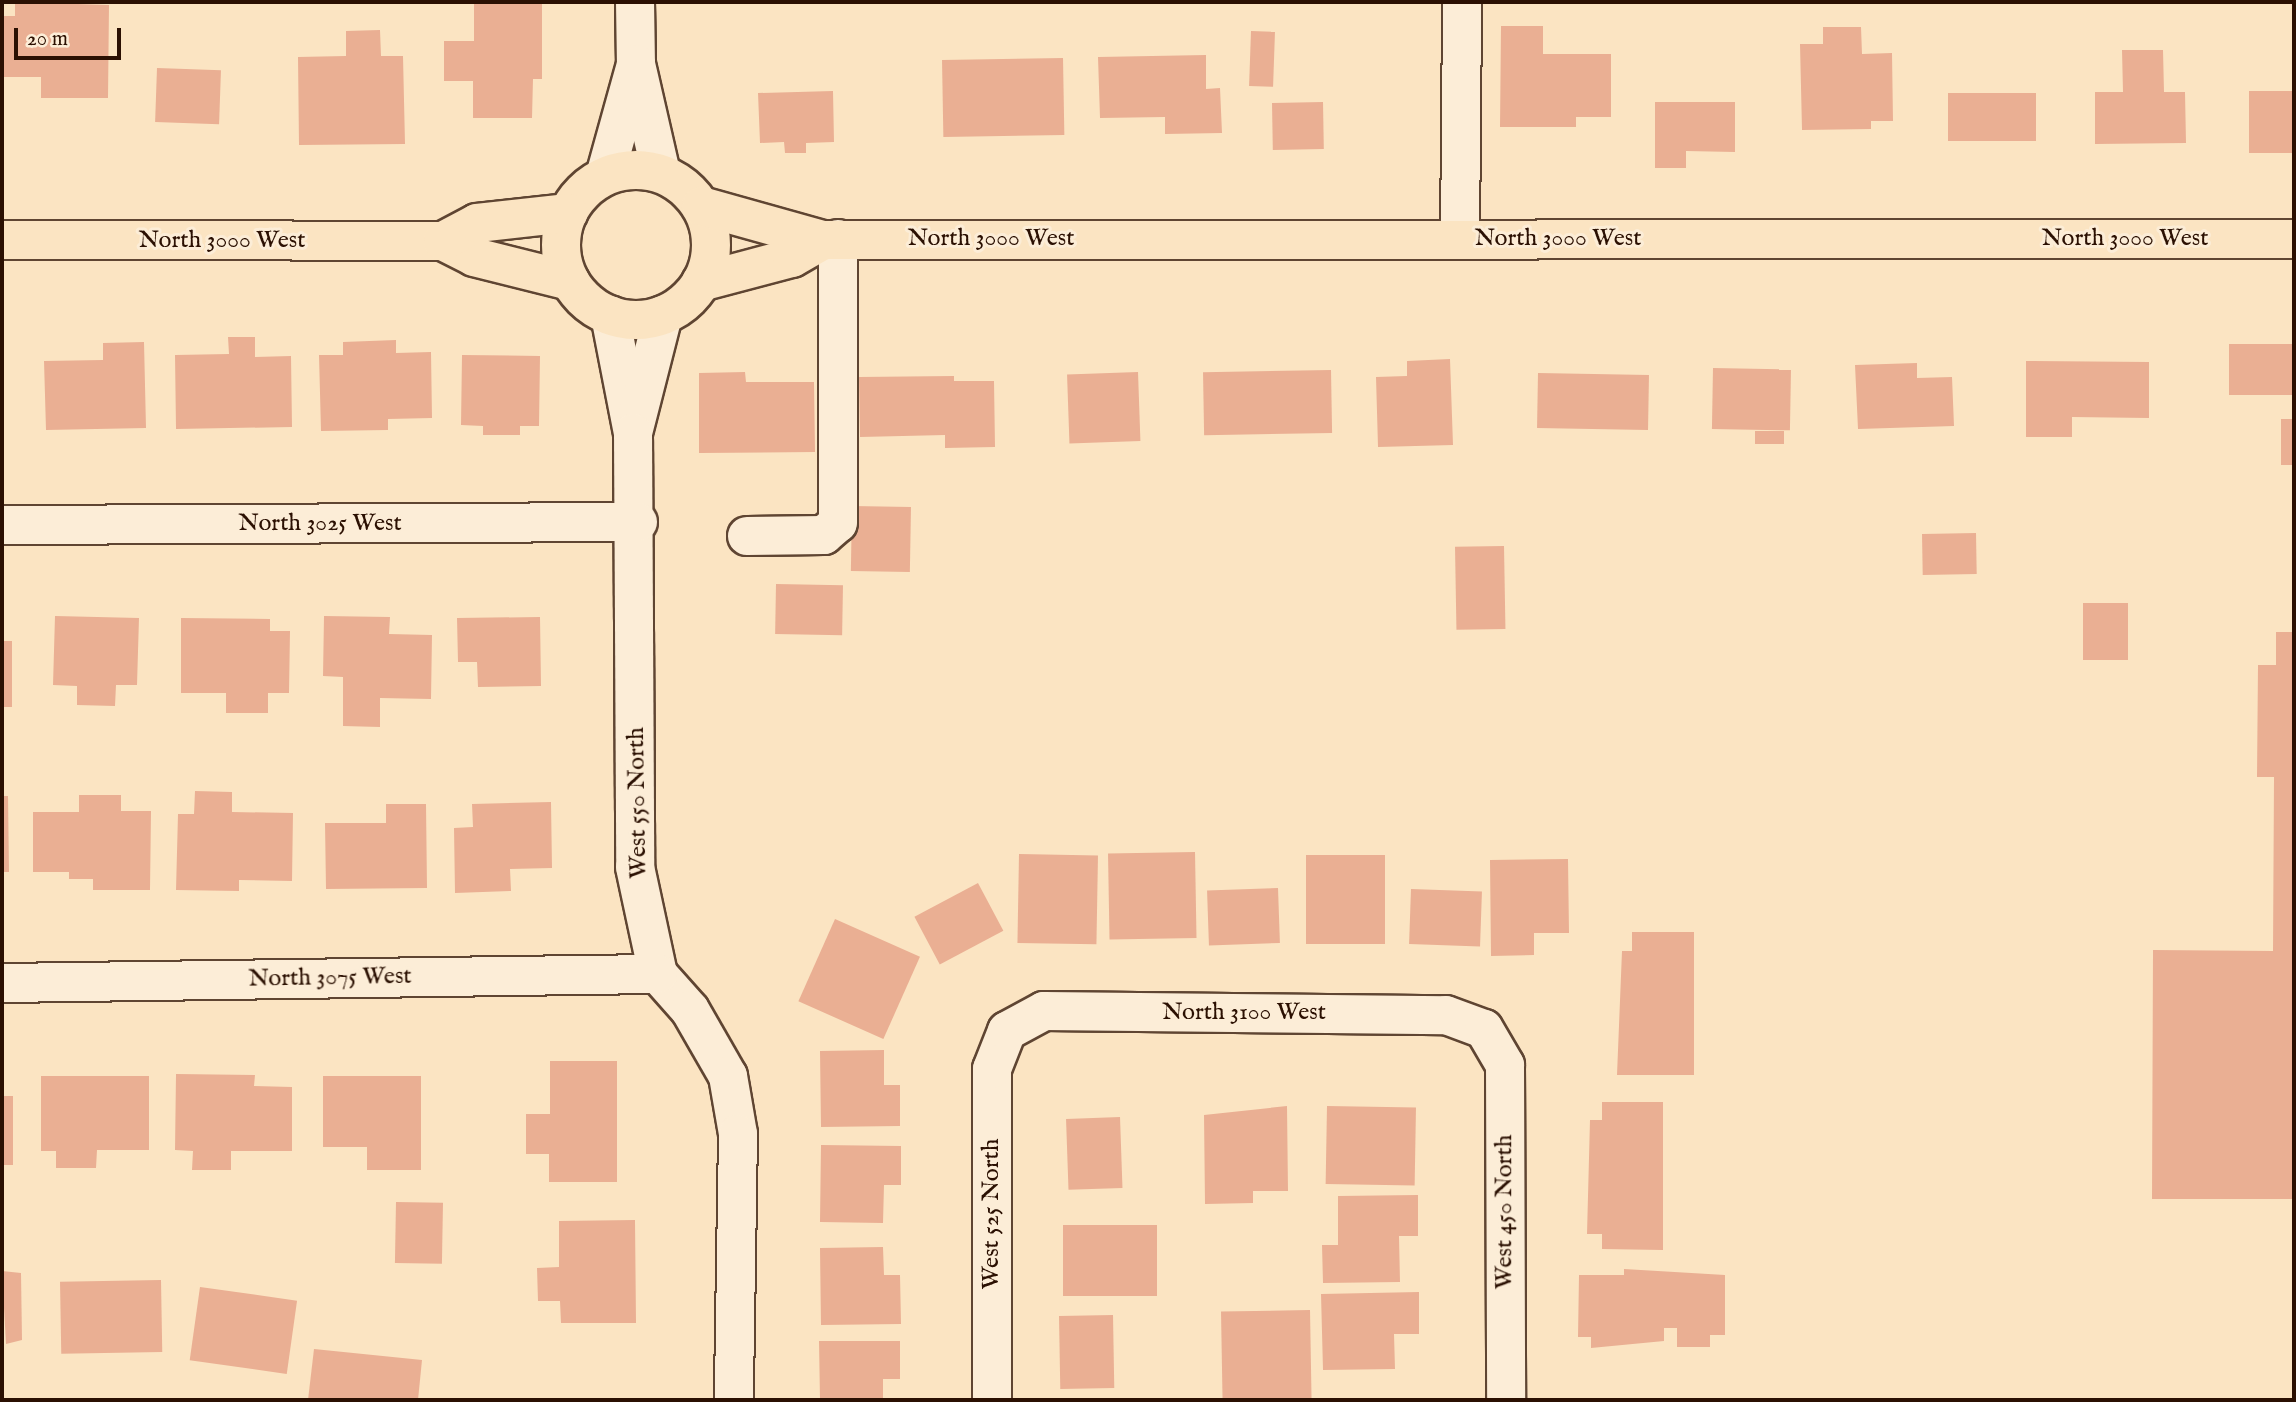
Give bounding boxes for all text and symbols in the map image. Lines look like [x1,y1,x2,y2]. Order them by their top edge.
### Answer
scale bar [18,14,124,58]
text: 20 m [27,26,68,53]
street label: North 3000 West [908,225,1074,253]
street label: North 3000 West [1475,225,1641,253]
street label: North 3000 West [2042,225,2208,253]
street label: North 3000 West [139,227,305,255]
street label: North 3025 West [238,510,402,538]
street label: West 550 North [622,727,654,879]
street label: North 3075 West [248,962,412,994]
street label: North 3100 West [1162,999,1326,1027]
street label: West 450 North [1491,1135,1519,1289]
street label: West 525 North [978,1138,1006,1290]

